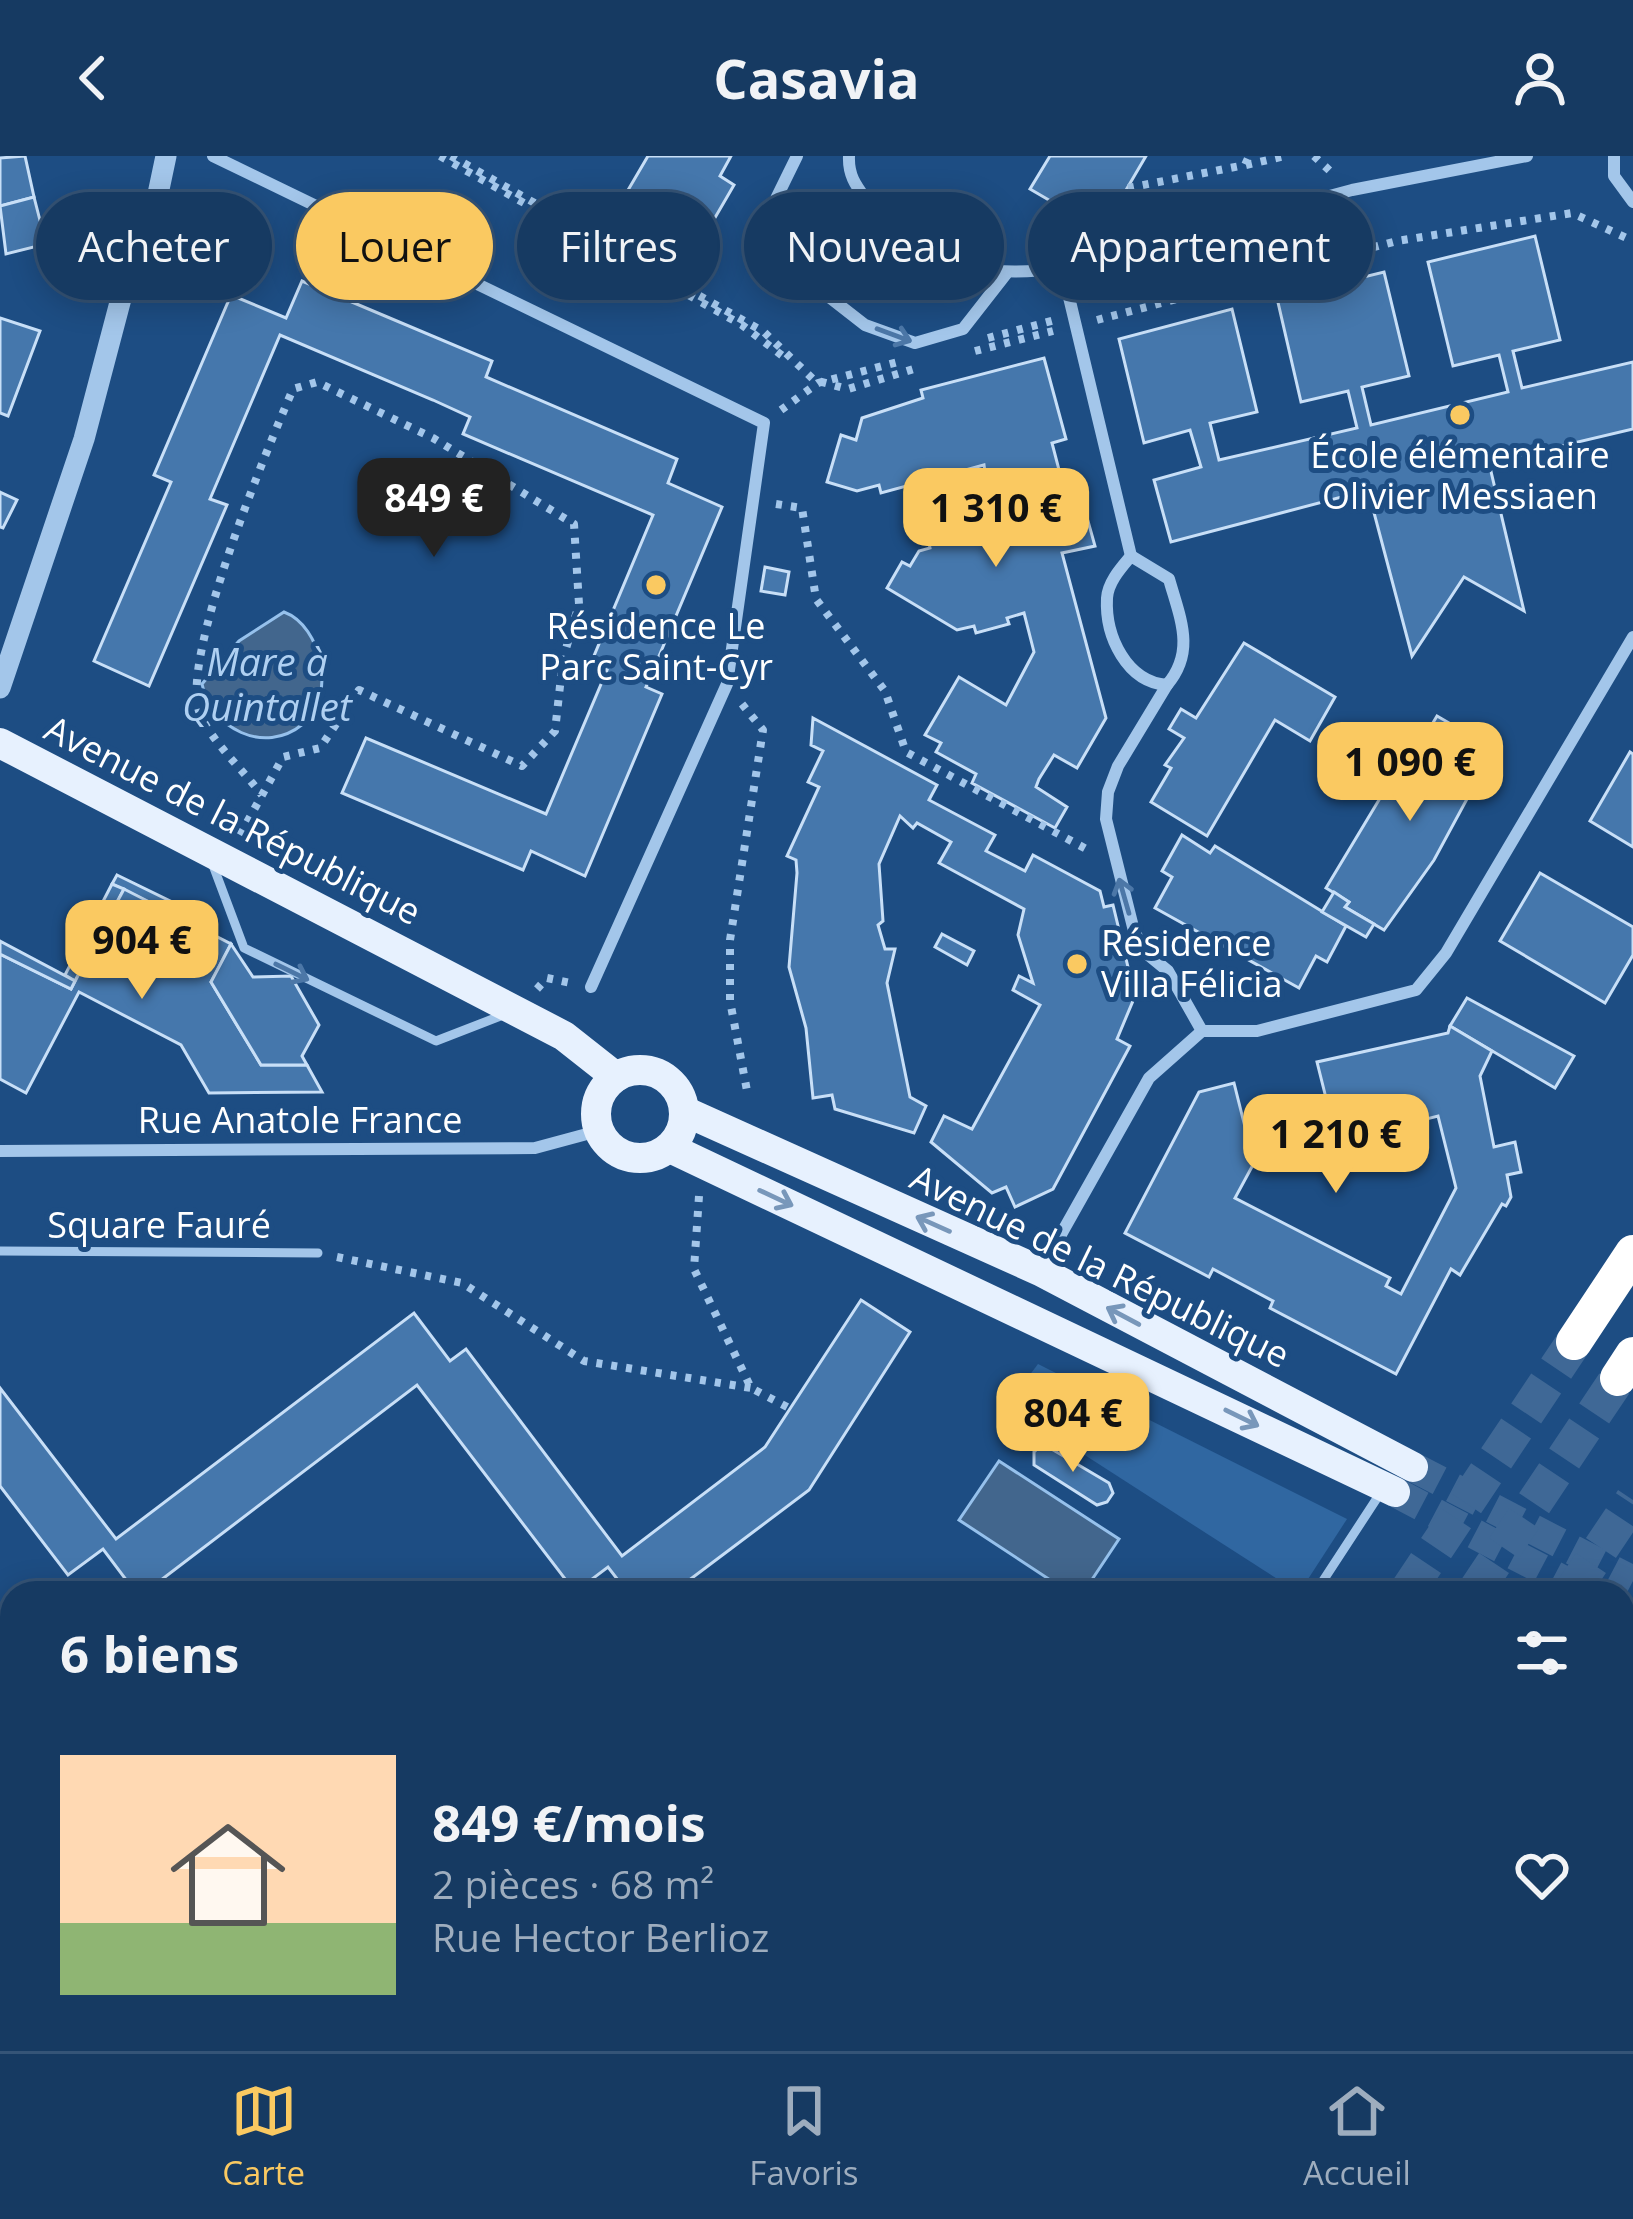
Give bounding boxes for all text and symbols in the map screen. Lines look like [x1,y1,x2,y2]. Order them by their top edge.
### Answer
text: Casavia [713,41,920,115]
icon: back [60,45,126,111]
icon: person [1507,45,1573,111]
chip: Acheter [36,192,272,300]
chip: Louer [296,192,493,300]
chip: Filtres [517,192,720,300]
chip: Nouveau [744,192,1004,300]
chip: Appartement [1028,192,1373,300]
one-way arrow [874,326,911,348]
marker: École élémentaire Olivier Messiaen [1447,402,1473,428]
place label: École élémentaire Olivier Messiaen [1310,430,1610,520]
pin: 849 € [350,458,518,560]
pin: 1 310 € [885,468,1107,570]
text: 849 € [384,470,484,523]
text: 1 310 € [930,480,1062,533]
marker: Résidence Le Parc Saint-Cyr [643,572,669,598]
place label: Résidence Le Parc Saint-Cyr [539,601,773,691]
water label: Mare à Quintallet [182,634,354,732]
street label: Avenue de la République [37,703,430,936]
pin: 1 090 € [1299,722,1521,824]
text: 1 090 € [1344,734,1476,787]
one-way arrow [1112,878,1134,916]
pin: 904 € [58,900,226,1002]
text: 904 € [92,912,192,965]
place label: Résidence Villa Félicia [1101,918,1282,1008]
marker: Résidence Villa Félicia [1064,951,1090,977]
one-way arrow [274,961,309,984]
pin: 1 210 € [1225,1094,1447,1196]
street label: Rue Anatole France [138,1095,462,1144]
text: 1 210 € [1270,1106,1402,1159]
street label: Avenue de la République [903,1152,1298,1379]
one-way arrow [757,1188,793,1210]
street label: Square Fauré [47,1200,271,1249]
one-way arrow [916,1212,952,1234]
one-way arrow [1106,1304,1141,1327]
pin: 804 € [989,1373,1157,1475]
text: 804 € [1023,1385,1123,1438]
one-way arrow [1224,1408,1259,1431]
text: 6 biens [60,1618,239,1688]
icon: filters [1509,1620,1575,1686]
text: 849 €/mois [432,1787,706,1857]
icon: home [156,1803,300,1947]
icon: heart [1509,1842,1575,1908]
text: 2 pièces · 68 m² [432,1857,714,1910]
text: Rue Hector Berlioz [432,1910,769,1963]
tab: Carte [222,2078,305,2195]
tab: Favoris [749,2078,859,2195]
tab: Accueil [1303,2078,1411,2195]

